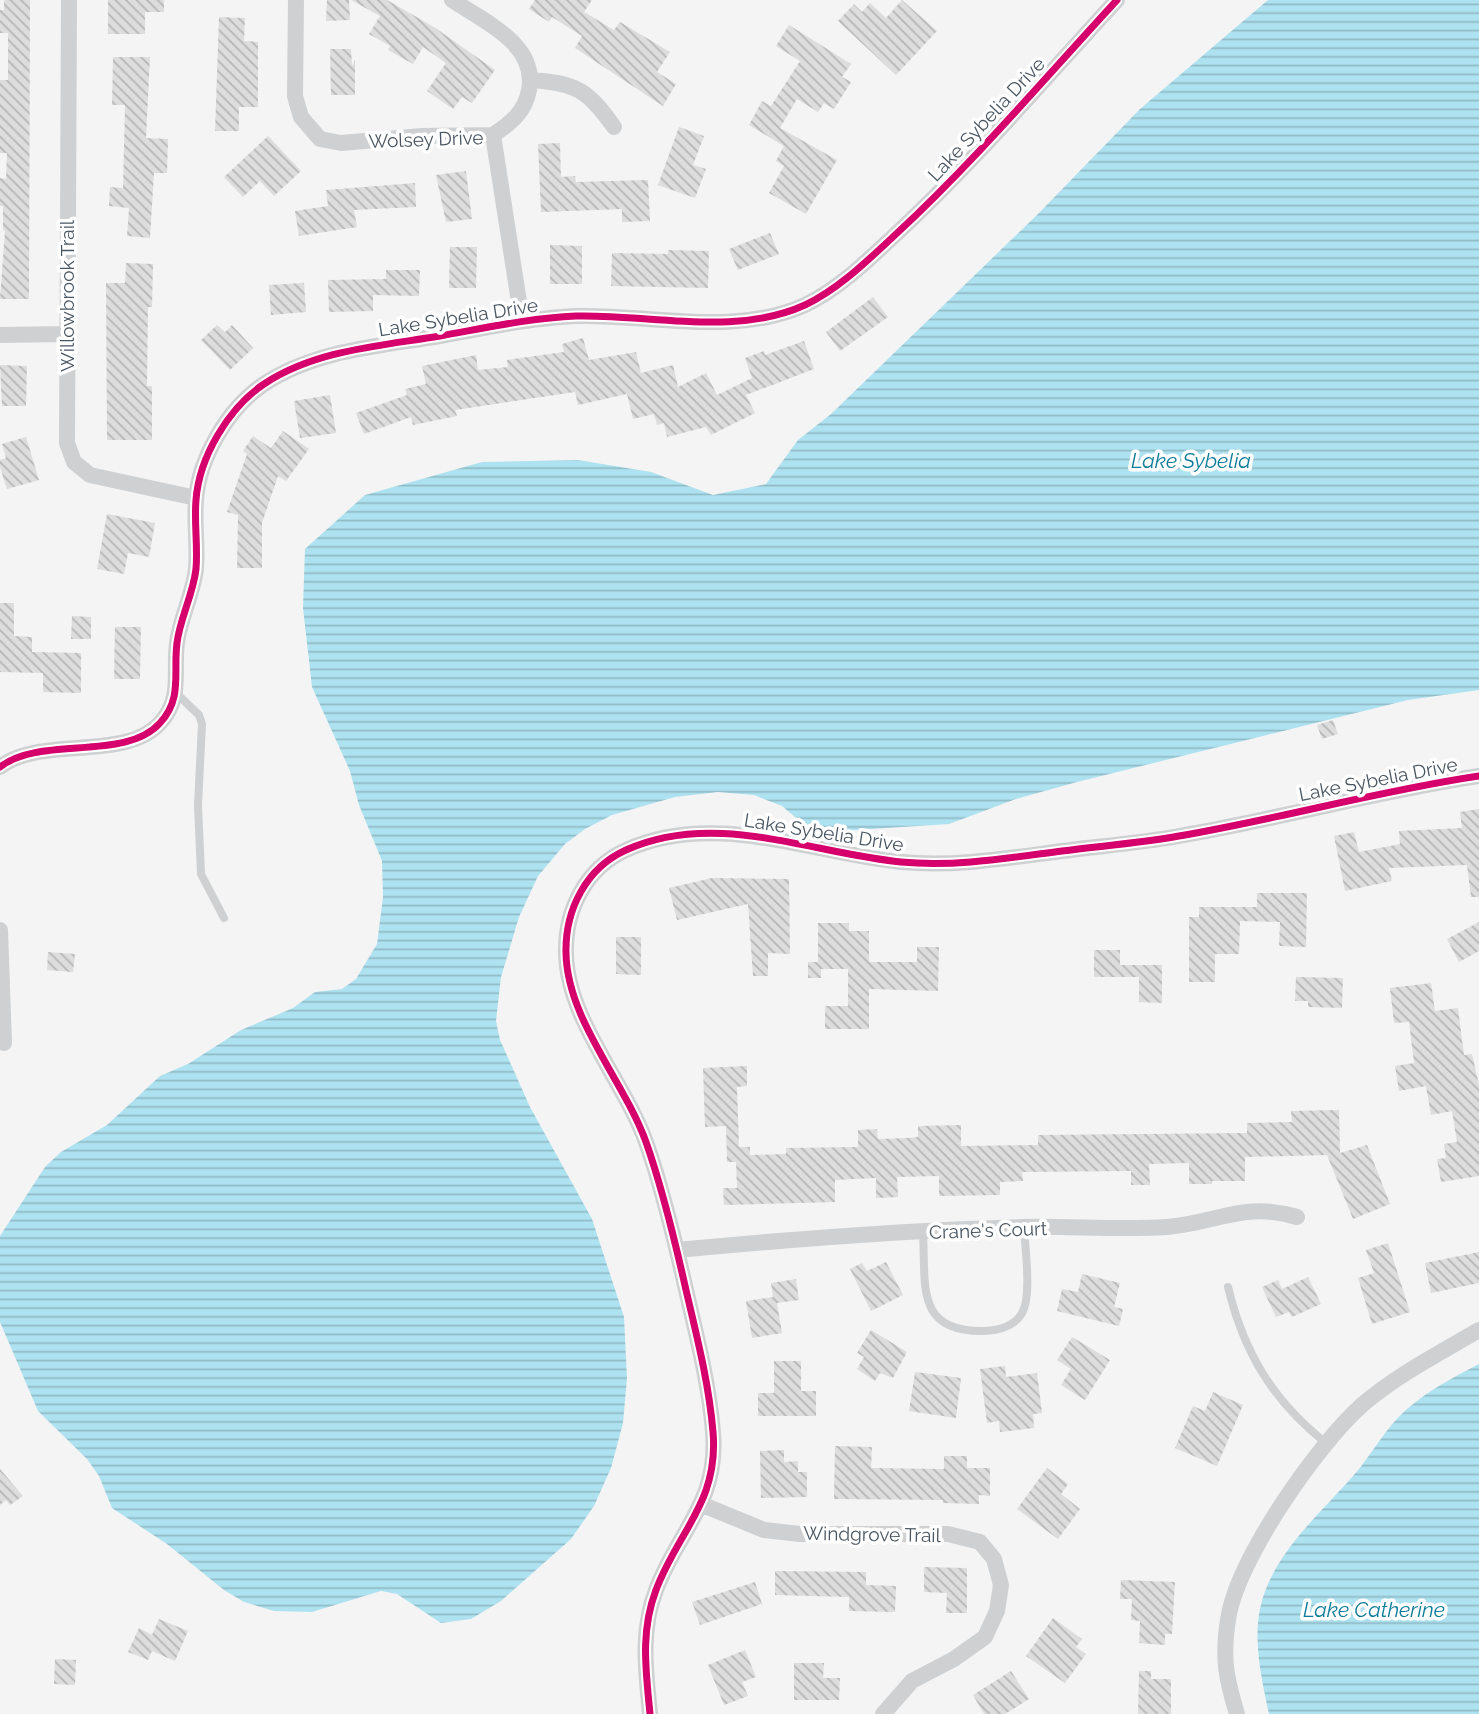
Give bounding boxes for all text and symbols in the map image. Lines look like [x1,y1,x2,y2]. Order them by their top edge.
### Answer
street label: Lake Sybelia Drive [923,53,1049,185]
street label: Wolsey Drive [368,126,484,152]
street label: Willowbrook Trail [56,219,78,372]
street label: Lake Sybelia Drive [377,294,539,340]
water label: Lake Sybelia [1131,448,1251,473]
street label: Lake Sybelia Drive [1297,753,1459,805]
street label: Lake Sybelia Drive [743,809,905,855]
street label: Crane's Court [929,1217,1048,1243]
street label: Windgrove Trail [803,1522,942,1546]
water label: Lake Catherine [1303,1597,1445,1622]

